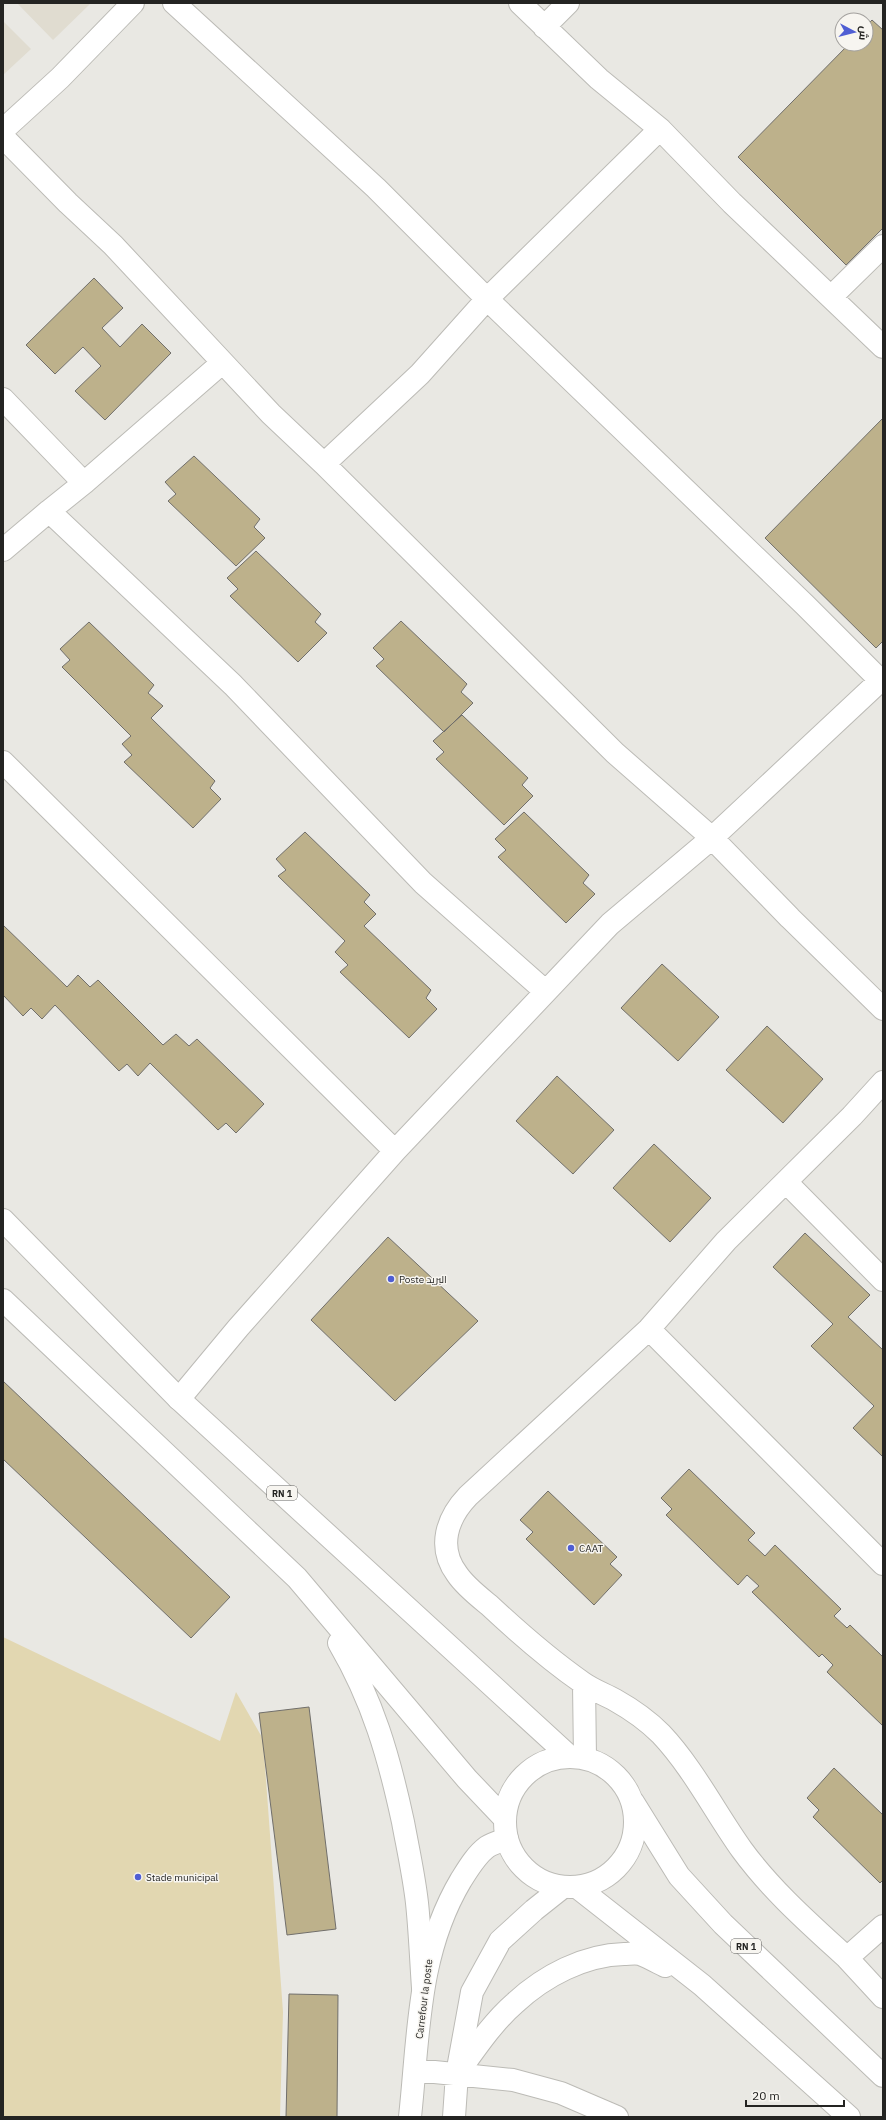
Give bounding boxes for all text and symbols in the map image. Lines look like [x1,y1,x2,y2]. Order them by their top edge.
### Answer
north arrow [834,12,874,52]
text: ش [856,25,872,41]
place label: Poste البريد [399,1273,447,1286]
marker: Poste البريد [386,1274,396,1284]
road number: RN 1 [267,1486,297,1500]
place label: CAAT [579,1542,604,1555]
marker: CAAT [566,1543,576,1553]
place label: Stade municipal [146,1871,219,1884]
marker: Stade municipal [133,1872,143,1882]
road number: RN 1 [731,1939,761,1953]
street label: Carrefour la poste [413,1958,435,2040]
scale bar [746,2082,844,2108]
text: 20 m [752,2088,780,2103]

